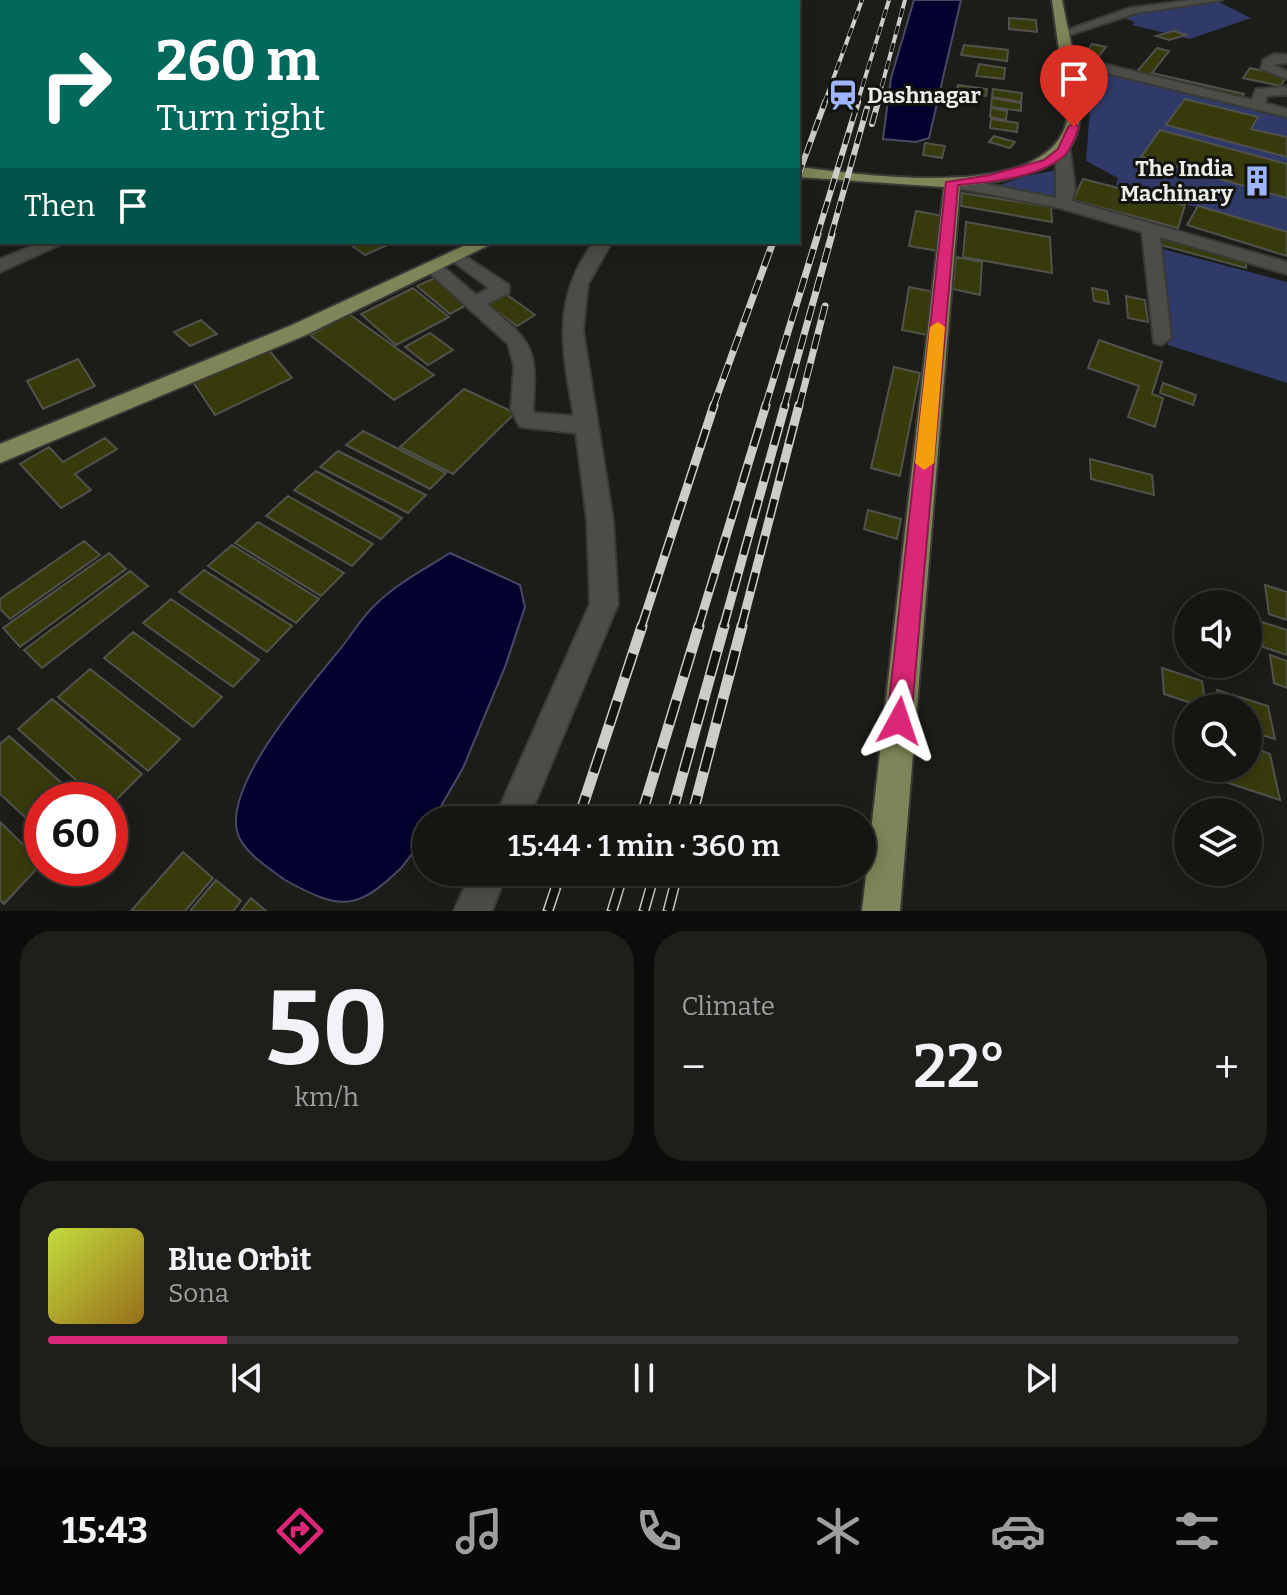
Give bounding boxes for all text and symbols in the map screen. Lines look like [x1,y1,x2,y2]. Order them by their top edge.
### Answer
text: 260 m [156,28,320,95]
icon: right [24,32,128,136]
pin [1040,45,1108,127]
icon: arrive [1052,57,1096,101]
station icon: Dashnagar [826,78,860,112]
place label: Dashnagar [867,82,982,109]
text: Turn right [156,96,325,140]
place label: The India Machinary [1120,155,1234,207]
building icon: The India Machinary [1240,164,1274,198]
icon: arrive [111,184,155,228]
text: Then [24,188,95,224]
map controls [1174,590,1262,886]
button: sound [1174,590,1262,678]
position arrow [857,679,941,763]
button: search [1174,694,1262,782]
speed limit sign: 60 [24,782,128,886]
button: layers [1174,798,1262,886]
text: 15:44 · 1 min · 360 m [508,828,780,864]
text: 50 [265,967,388,1092]
text: Climate [682,991,775,1022]
text: 22° [913,1031,1007,1103]
text: − [682,1041,706,1094]
text: + [1214,1041,1239,1094]
text: km/h [295,1082,359,1113]
text: Blue Orbit [168,1242,312,1278]
text: Sona [168,1278,229,1309]
icon: previous [225,1356,269,1400]
icon: pause [622,1356,666,1400]
icon: next [1019,1356,1063,1400]
icon: directions [272,1503,328,1559]
icon: music [451,1503,507,1559]
icon: phone [631,1503,687,1559]
icon: climate [810,1503,866,1559]
icon: car [990,1503,1046,1559]
icon: filters [1169,1503,1225,1559]
text: 15:43 [62,1509,148,1553]

